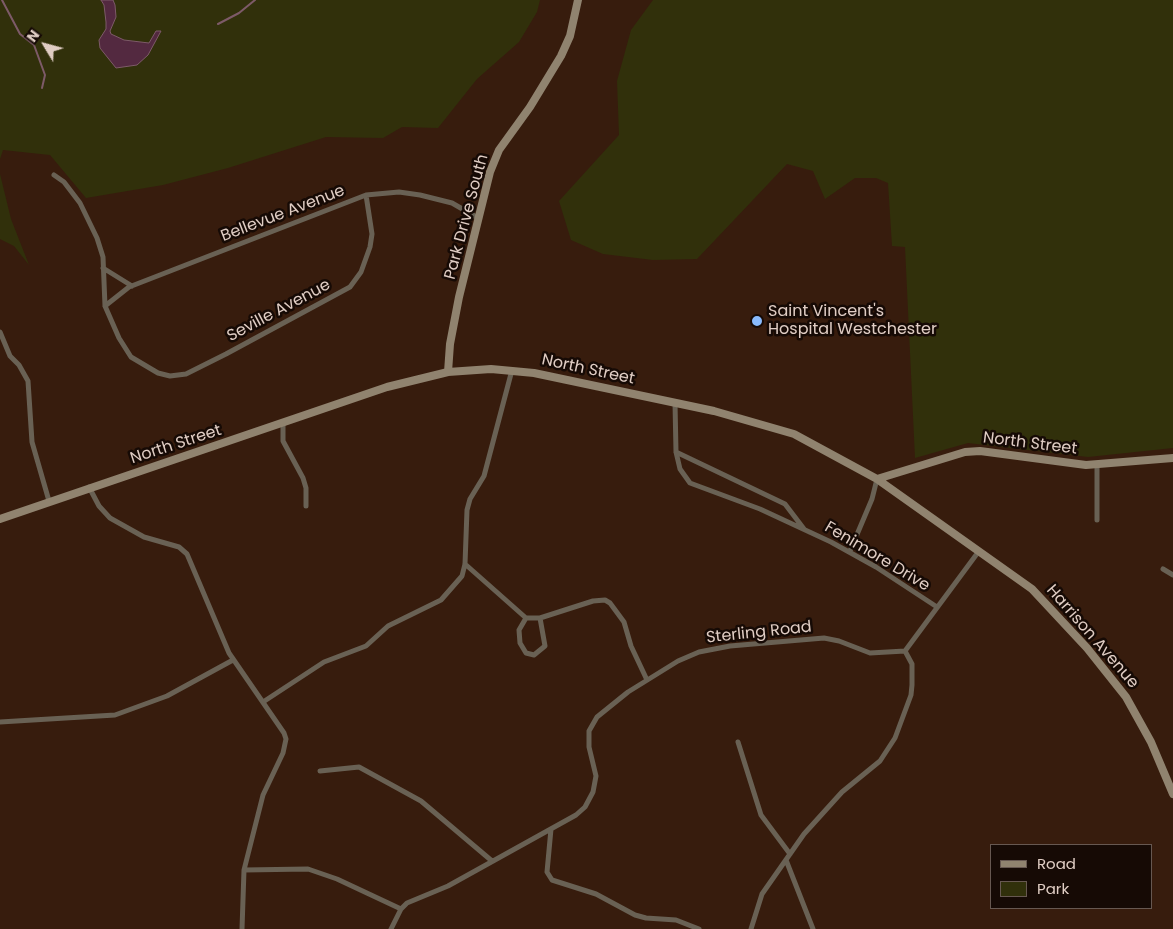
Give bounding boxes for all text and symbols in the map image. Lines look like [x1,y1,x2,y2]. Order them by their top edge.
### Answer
north arrow [20,20,70,70]
text: N [22,26,44,46]
street label: Park Drive South [441,152,493,282]
street label: Bellevue Avenue [218,182,348,246]
street label: Seville Avenue [224,276,334,346]
place label: Saint Vincent's Hospital Westchester [768,302,937,340]
marker: Saint Vincent's Hospital Westchester [750,314,764,328]
street label: North Street [540,351,636,389]
street label: North Street [128,421,224,469]
street label: North Street [982,429,1078,459]
street label: Fenimore Drive [821,518,933,596]
street label: Harrison Avenue [1042,581,1142,693]
street label: Sterling Road [705,618,813,648]
legend [990,844,1153,909]
text: Road [1037,853,1076,874]
text: Park [1037,878,1069,899]

